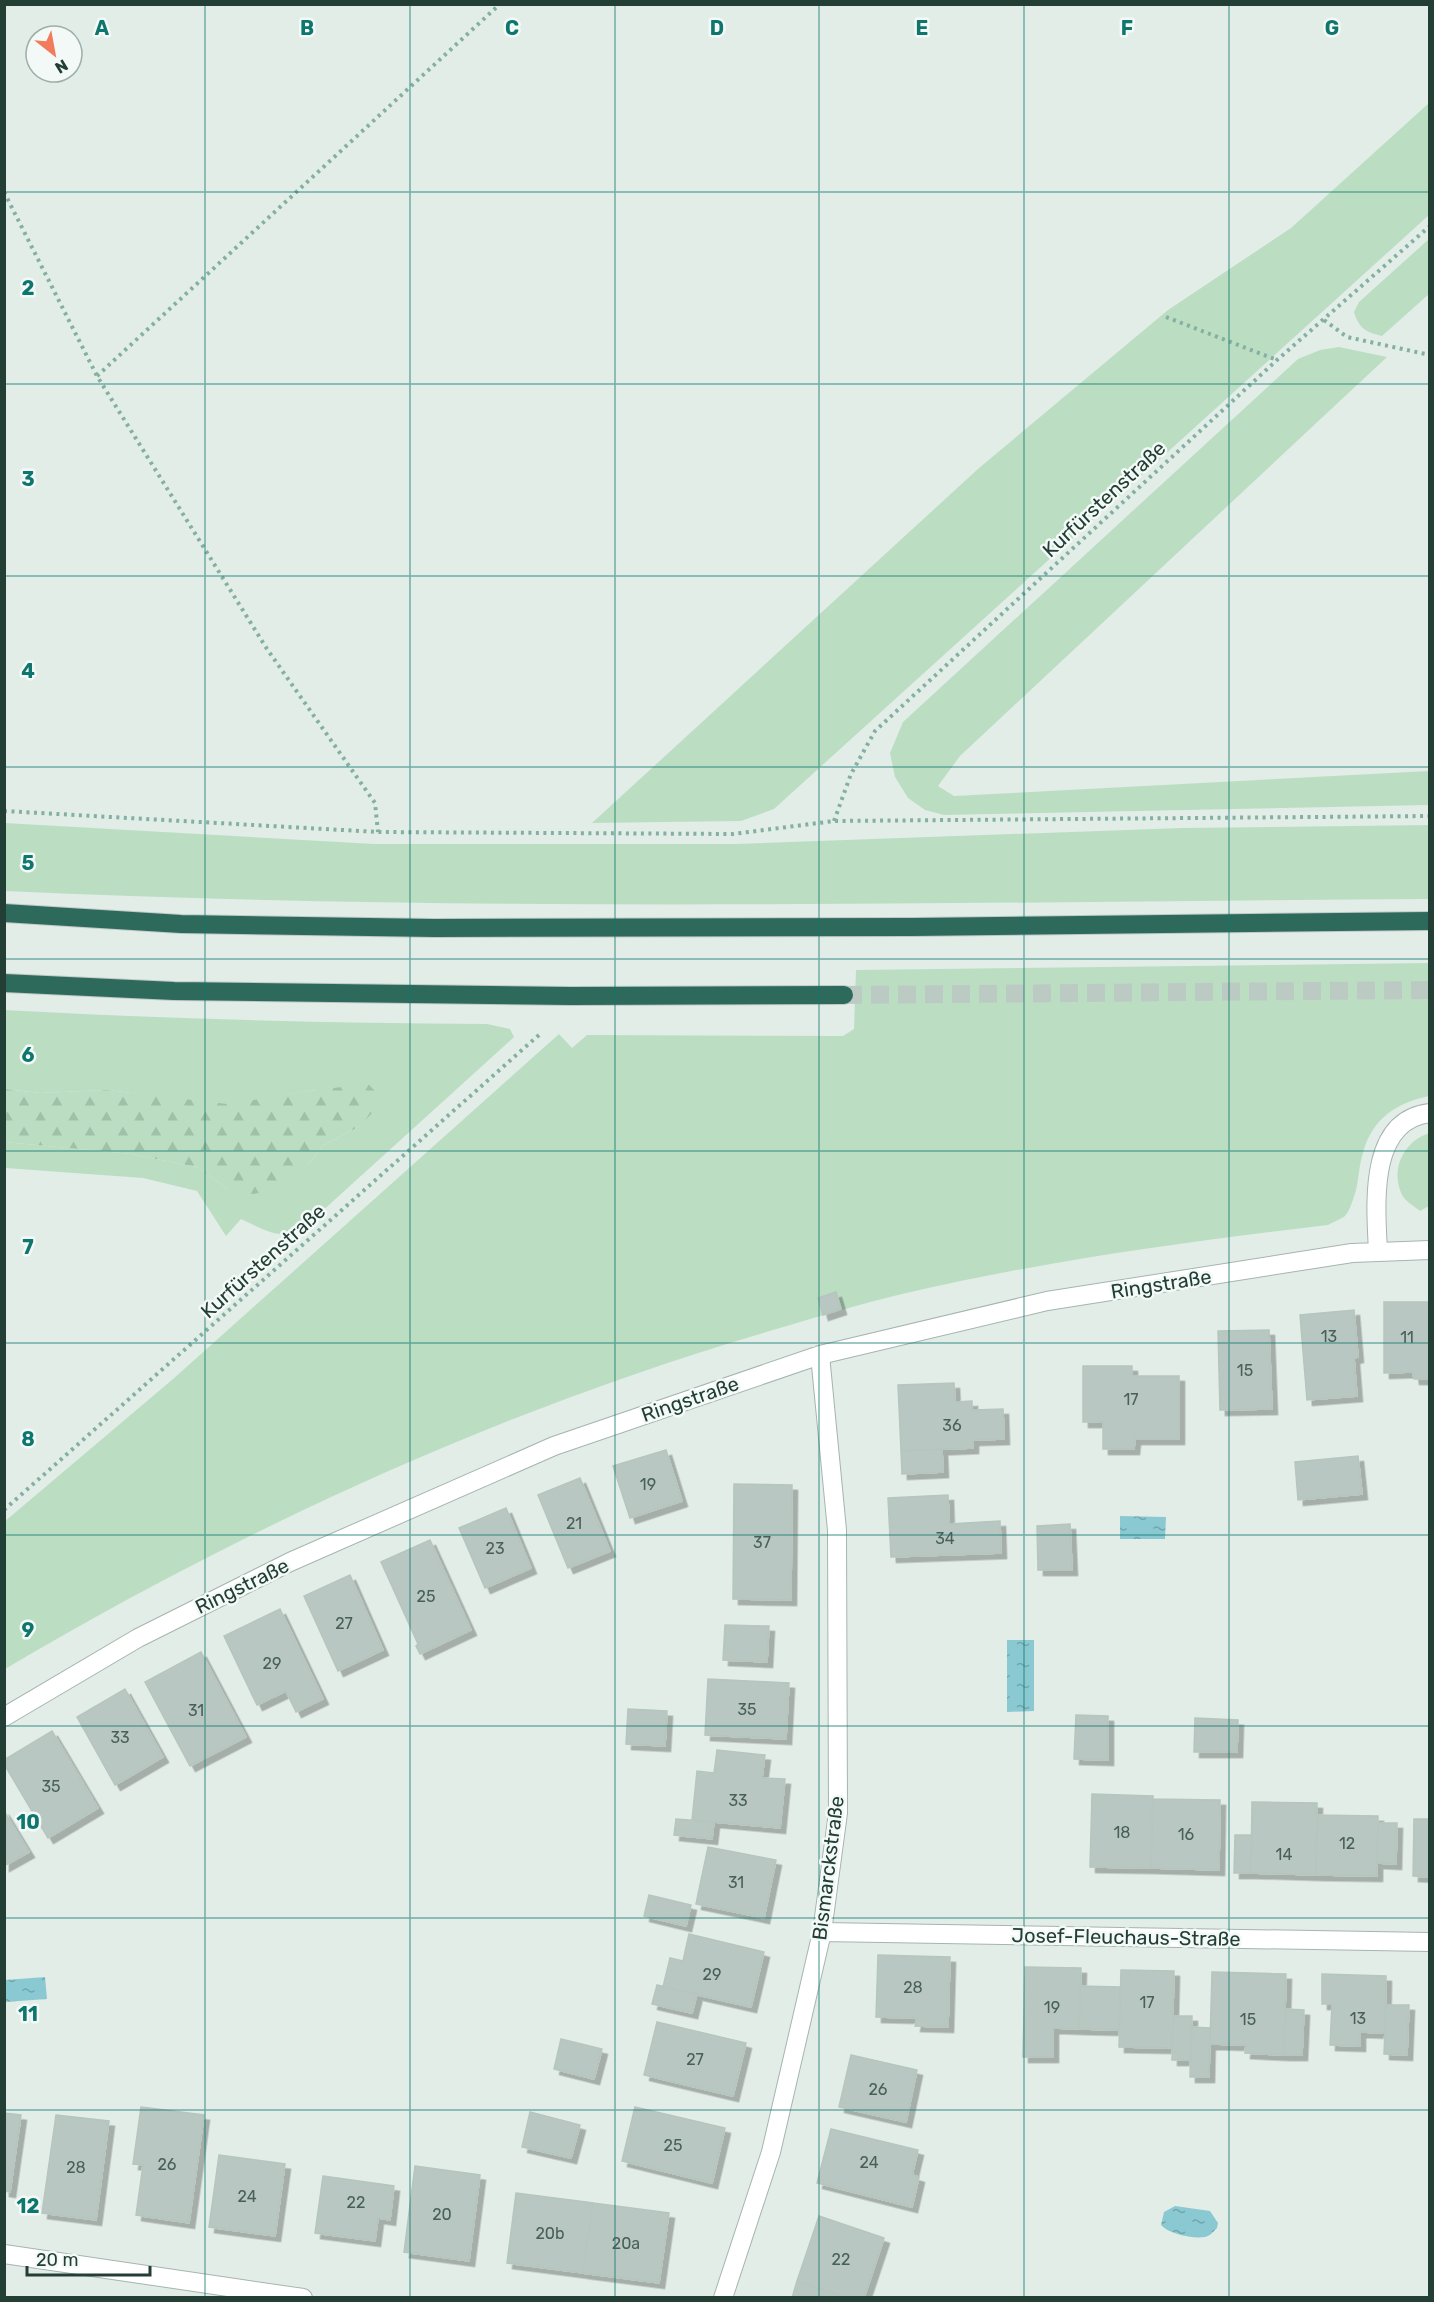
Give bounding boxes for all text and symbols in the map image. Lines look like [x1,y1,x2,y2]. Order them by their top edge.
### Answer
text: A [95,16,110,40]
text: B [300,16,314,40]
text: C [505,16,519,40]
text: D [710,16,724,40]
text: E [916,16,928,40]
text: F [1121,16,1133,40]
text: G [1325,16,1339,40]
north arrow [24,24,84,84]
text: N [52,55,71,78]
text: 2 [22,276,35,300]
street label: Kurfürstenstraße [1038,436,1170,562]
text: 3 [21,467,35,491]
text: 4 [21,659,35,683]
text: 5 [22,851,35,875]
text: 6 [21,1043,35,1067]
street label: Kurfürstenstraße [196,1199,330,1323]
text: 7 [22,1235,34,1259]
street label: Ringstraße [1109,1264,1213,1304]
house number: 13 [1321,1327,1337,1346]
house number: 11 [1400,1328,1414,1347]
house number: 15 [1237,1361,1253,1380]
street label: Ringstraße [638,1371,742,1427]
house number: 17 [1123,1390,1139,1409]
house number: 36 [942,1416,962,1435]
text: 8 [21,1427,35,1451]
house number: 19 [640,1475,656,1494]
house number: 21 [566,1514,582,1533]
house number: 34 [935,1529,955,1548]
house number: 37 [753,1533,771,1552]
house number: 23 [485,1539,505,1558]
street label: Ringstraße [191,1553,293,1619]
house number: 25 [417,1587,435,1606]
house number: 27 [335,1614,353,1633]
text: 9 [22,1618,35,1642]
house number: 29 [263,1654,281,1673]
house number: 35 [737,1700,757,1719]
house number: 31 [188,1701,204,1720]
house number: 33 [110,1728,130,1747]
house number: 35 [41,1777,61,1796]
house number: 33 [728,1791,748,1810]
street label: Bismarckstraße [807,1794,849,1942]
text: 10 [16,1810,40,1834]
house number: 18 [1113,1823,1131,1842]
house number: 16 [1178,1825,1195,1844]
house number: 12 [1339,1834,1355,1853]
house number: 14 [1276,1845,1292,1864]
house number: 31 [728,1873,744,1892]
street label: Josef-Fleuchaus-Straße [1011,1923,1241,1951]
house number: 29 [703,1965,721,1984]
house number: 28 [903,1978,923,1997]
house number: 17 [1139,1993,1155,2012]
house number: 19 [1044,1998,1060,2017]
text: 11 [18,2002,38,2026]
house number: 13 [1350,2009,1366,2028]
house number: 15 [1240,2010,1256,2029]
house number: 27 [686,2050,704,2069]
house number: 26 [868,2080,888,2099]
house number: 25 [664,2136,682,2155]
house number: 24 [859,2153,879,2172]
house number: 26 [157,2155,177,2174]
house number: 28 [66,2158,86,2177]
house number: 24 [237,2187,257,2206]
house number: 22 [347,2193,365,2212]
text: 12 [17,2194,39,2218]
house number: 20 [432,2205,452,2224]
house number: 20b [535,2224,565,2243]
house number: 20a [612,2234,640,2253]
scale bar [27,2239,150,2277]
text: 20 m [36,2249,78,2271]
house number: 22 [832,2250,850,2269]

